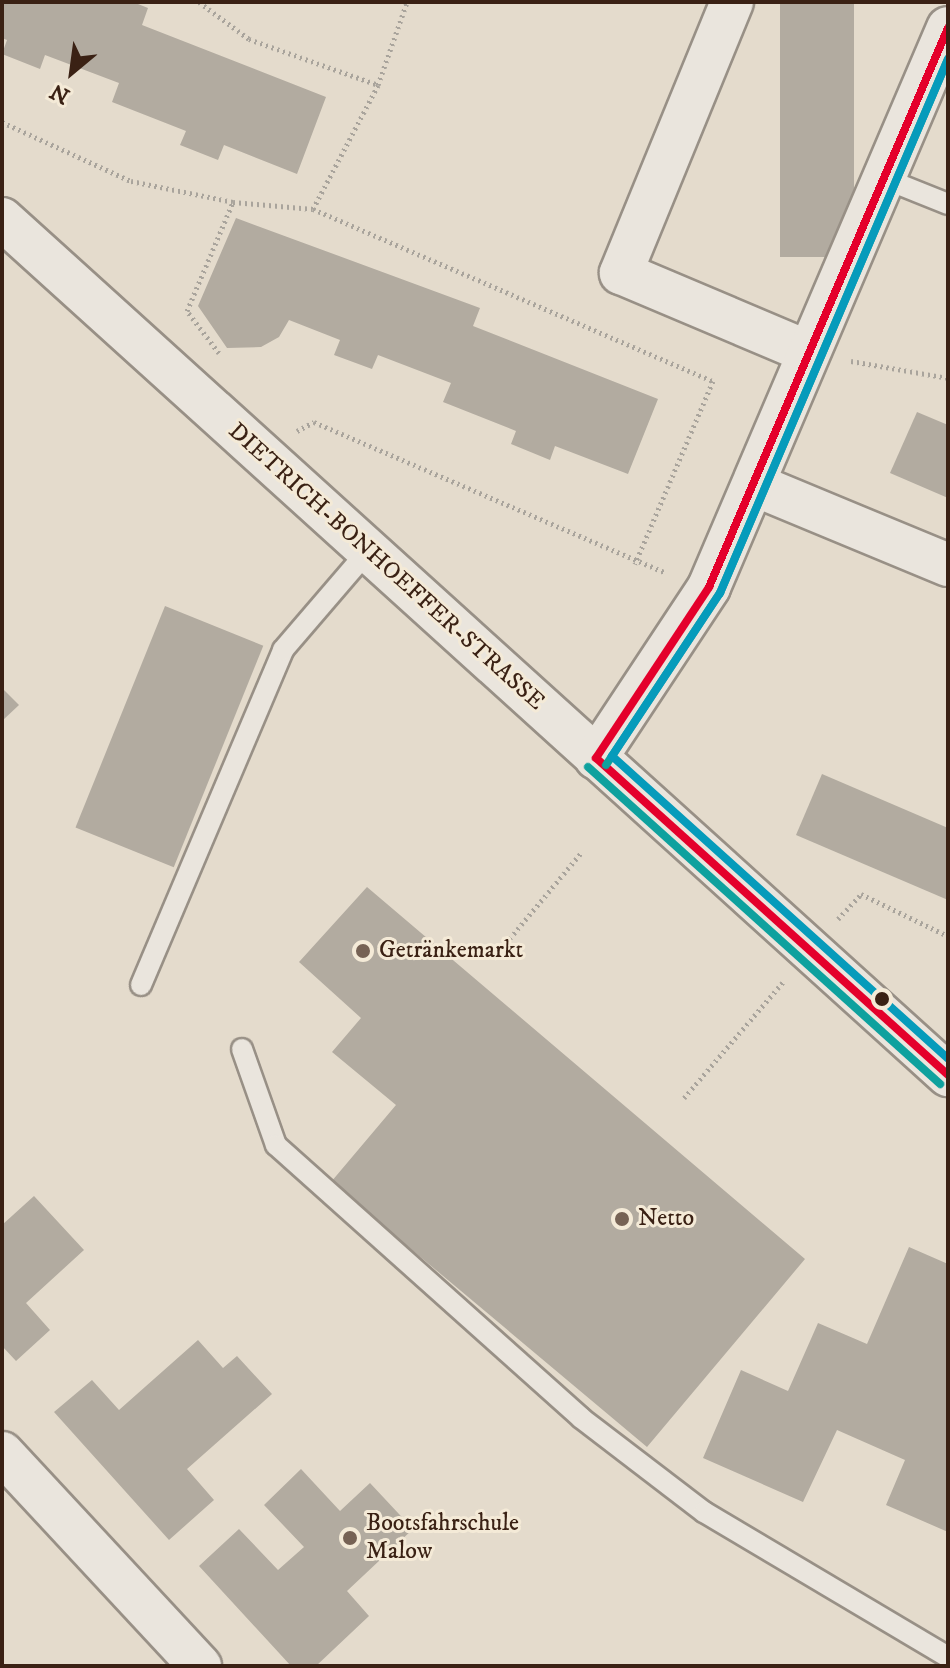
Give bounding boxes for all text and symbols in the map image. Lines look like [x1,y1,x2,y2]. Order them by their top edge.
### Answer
north arrow [32,32,112,112]
text: N [46,77,75,110]
street label: DIETRICH-BONHOEFFER-STRASSE [222,417,550,717]
place label: Getränkemarkt [379,937,523,965]
marker: Getränkemarkt [354,942,372,960]
unlabelled marker [874,991,890,1007]
place label: Netto [638,1205,694,1233]
marker: Netto [613,1210,631,1228]
place label: Bootsfahrschule Malow [366,1510,519,1566]
marker: Bootsfahrschule Malow [341,1529,359,1547]

